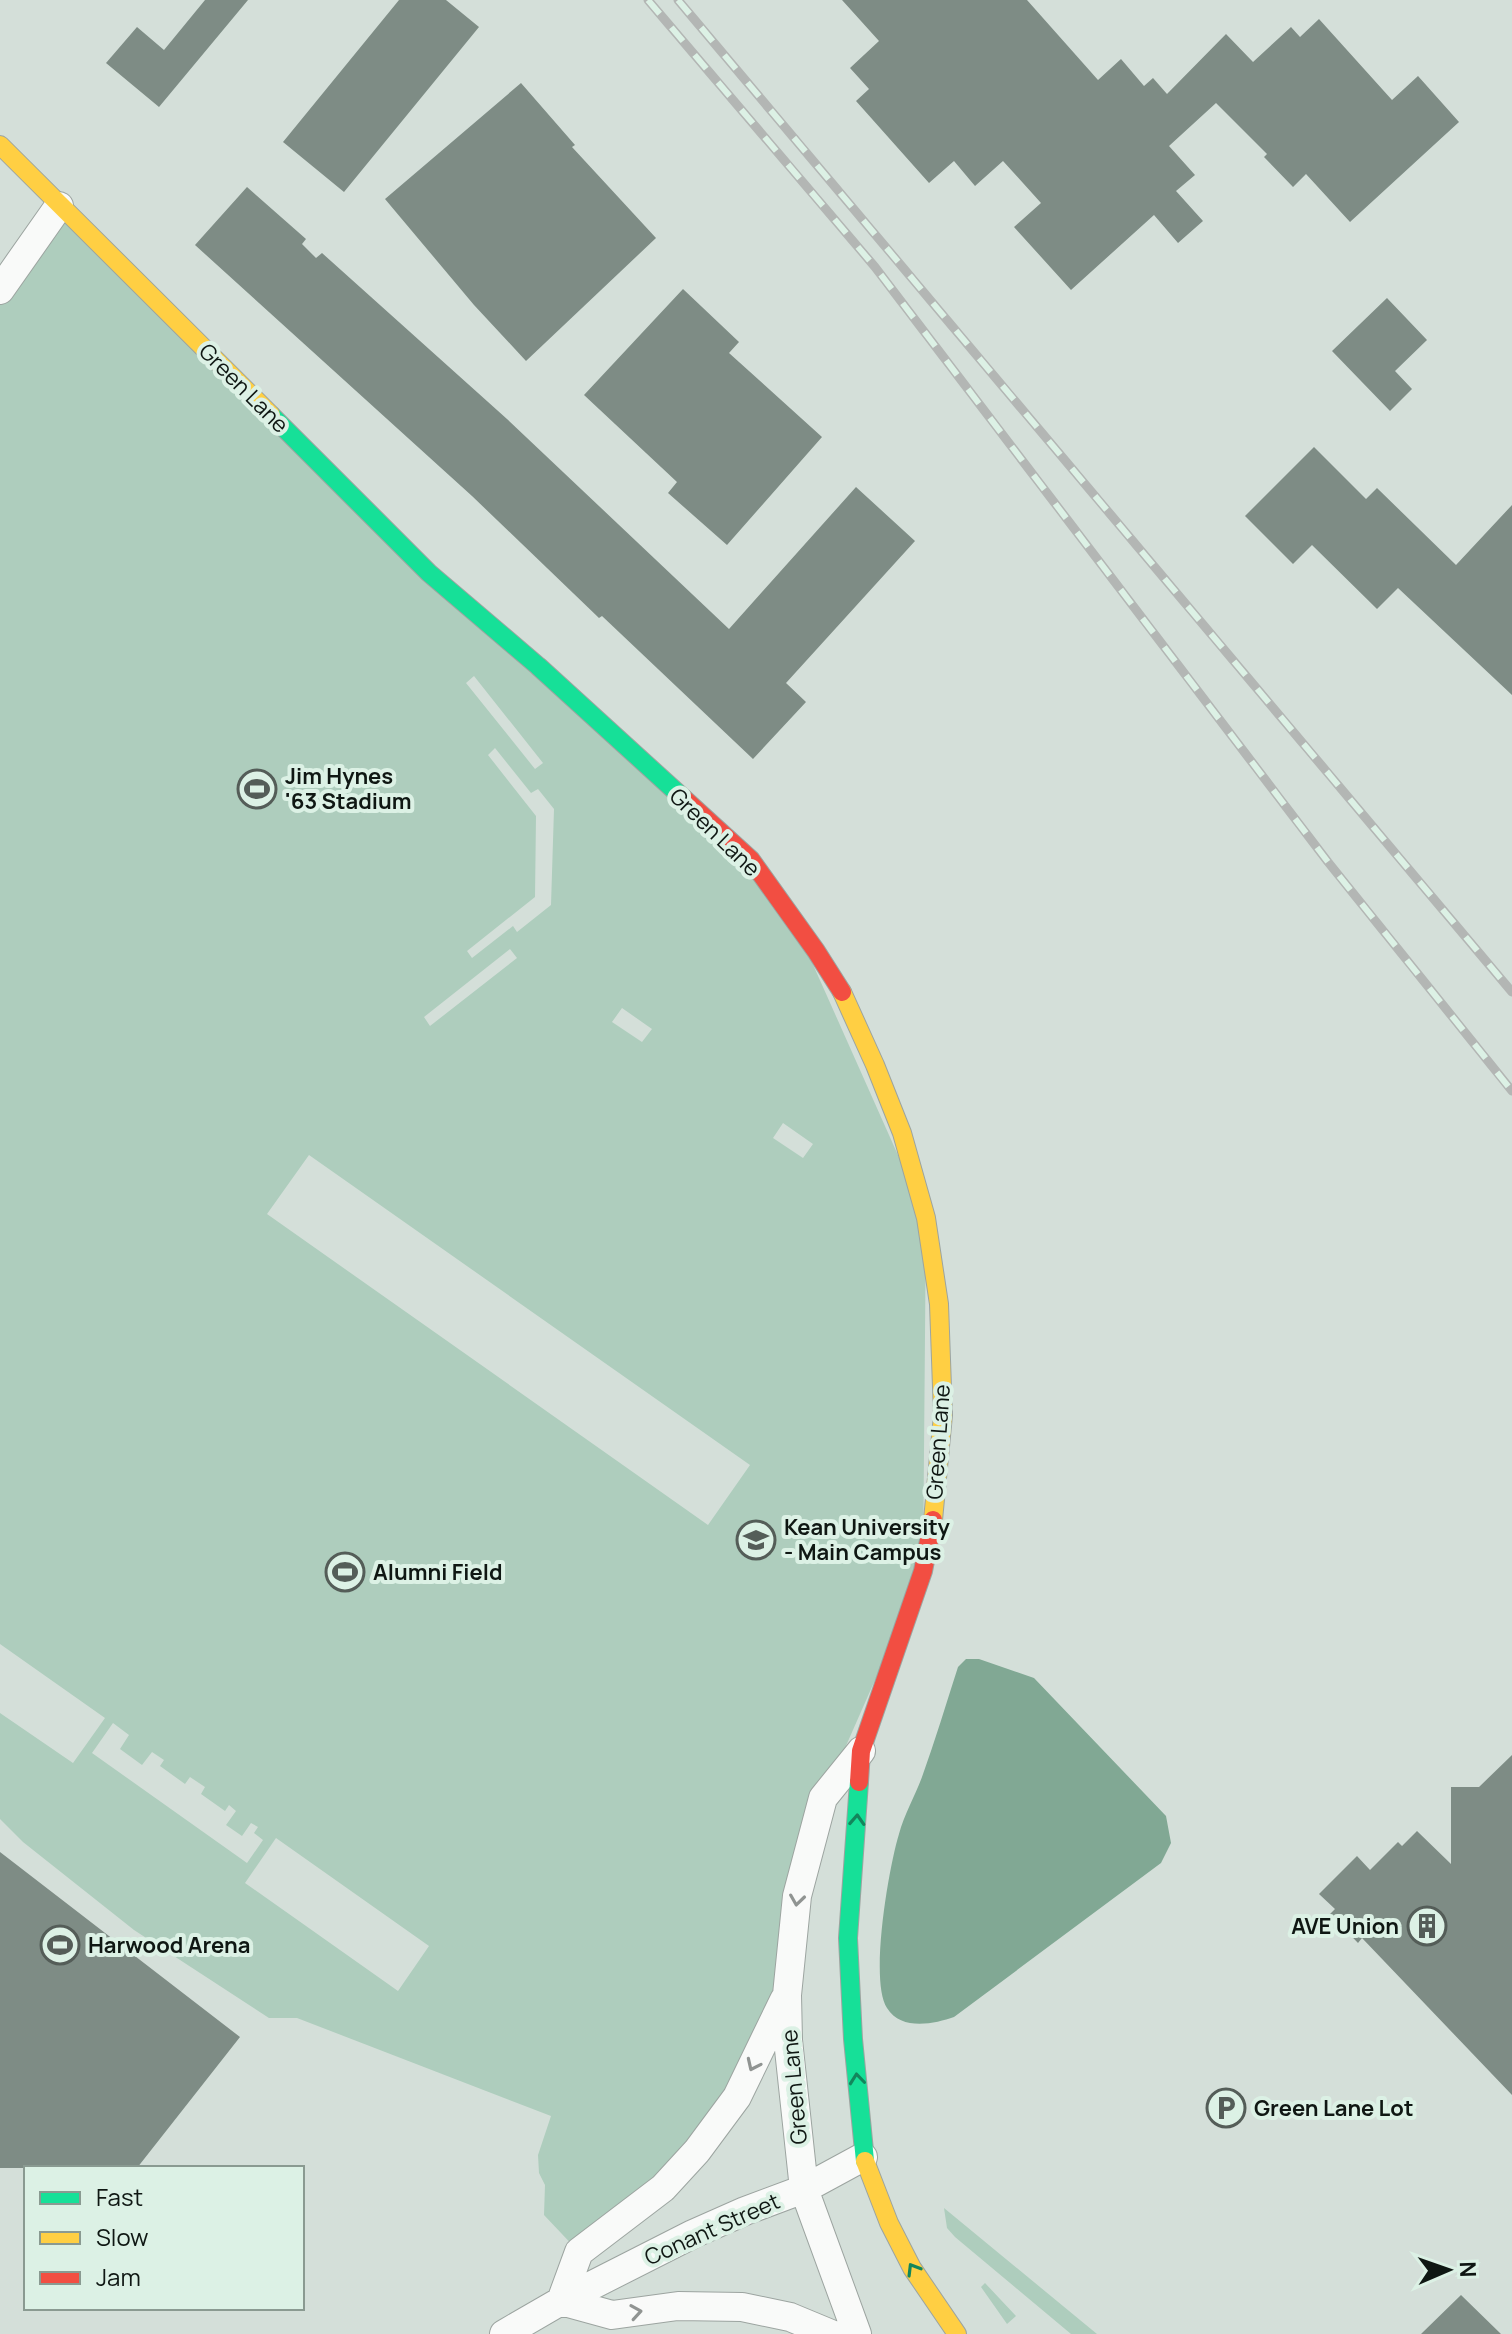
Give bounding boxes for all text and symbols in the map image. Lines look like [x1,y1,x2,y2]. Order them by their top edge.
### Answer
street label: Green Lane [193,337,295,439]
place label: Jim Hynes '63 Stadium [285,761,412,816]
sports icon: Jim Hynes '63 Stadium [236,768,278,810]
street label: Green Lane [663,781,767,883]
street label: Green Lane [919,1383,957,1501]
place label: Kean University - Main Campus [784,1512,951,1567]
school or university icon: Kean University - Main Campus [735,1519,777,1561]
sports icon: Alumni Field [324,1551,366,1593]
place label: Alumni Field [373,1557,502,1587]
one-way arrow [849,1813,866,1826]
one-way arrow [789,1893,806,1907]
building icon: AVE Union [1406,1905,1448,1947]
place label: AVE Union [1291,1911,1399,1941]
sports icon: Harwood Arena [39,1924,81,1966]
place label: Harwood Arena [88,1930,250,1960]
street label: Green Lane [774,2028,814,2146]
one-way arrow [747,2057,763,2071]
one-way arrow [848,2072,865,2085]
parking icon: Green Lane Lot [1205,2087,1247,2129]
place label: Green Lane Lot [1254,2093,1413,2123]
legend [24,2166,304,2310]
text: Fast [96,2180,143,2213]
street label: Conant Street [640,2186,784,2272]
text: Slow [96,2220,149,2253]
north arrow [1408,2230,1488,2310]
text: Jam [96,2260,141,2293]
text: N [1453,2261,1483,2278]
one-way arrow [908,2264,923,2278]
one-way arrow [629,2304,643,2321]

